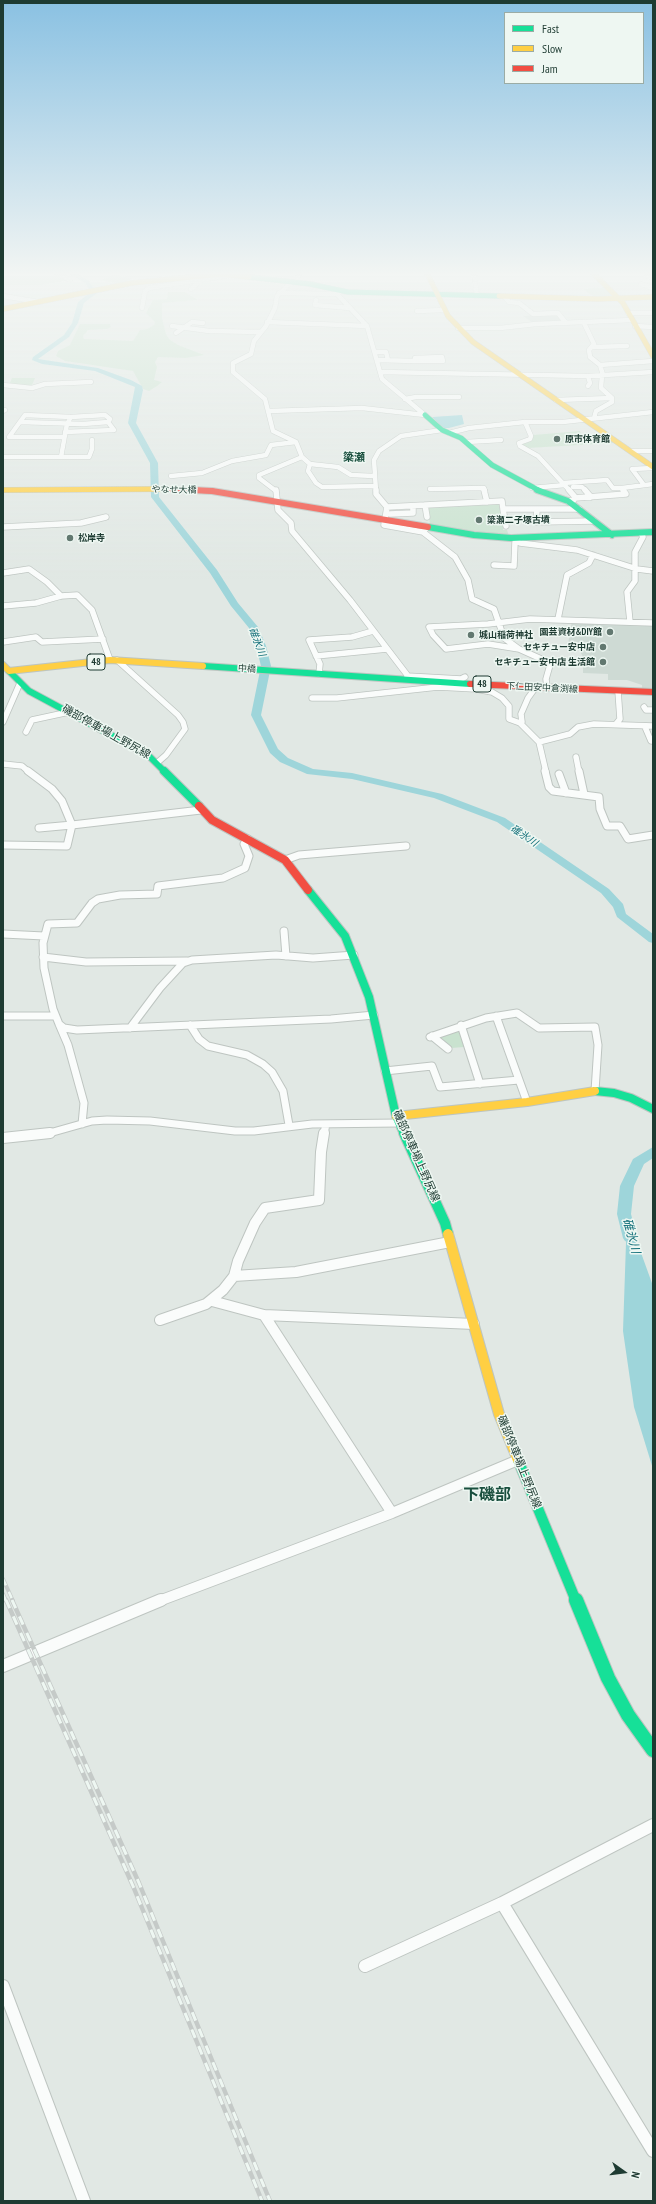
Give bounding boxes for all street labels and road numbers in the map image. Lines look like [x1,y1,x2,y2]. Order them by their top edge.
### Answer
street label: やなせ大橋 [151,484,197,496]
road number: 48 [87,654,105,670]
street label: 中橋 [238,663,256,675]
road number: 48 [473,676,491,692]
street label: 下仁田安中倉渕線 [506,681,578,695]
street label: 磯部停車場上野尻線 [60,702,152,762]
street label: 磯部停車場上野尻線 [390,1108,442,1204]
street label: 磯部停車場上野尻線 [494,1414,544,1510]

